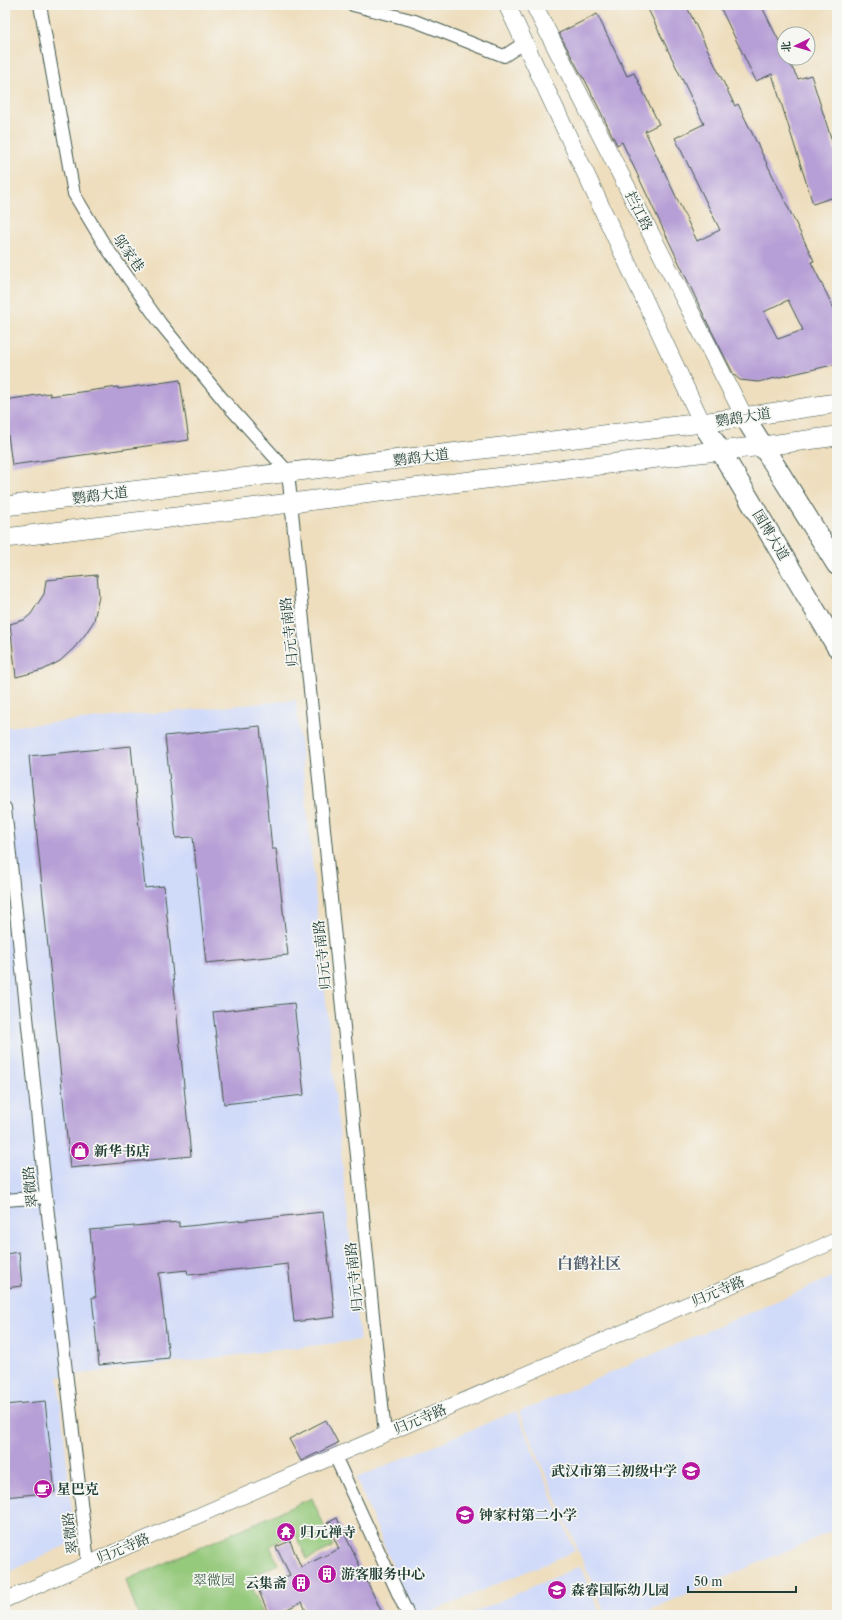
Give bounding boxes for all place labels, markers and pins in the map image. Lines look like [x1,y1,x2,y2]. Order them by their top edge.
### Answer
shop icon: 新华书店 [69,1140,91,1162]
place label: 新华书店 [94,1142,150,1160]
school or university icon: 武汉市第三初级中学 [680,1460,702,1482]
place label: 武汉市第三初级中学 [551,1462,677,1480]
cafe icon: 星巴克 [32,1478,54,1500]
place label: 星巴克 [57,1480,99,1498]
school or university icon: 钟家村第二小学 [454,1504,476,1526]
place label: 钟家村第二小学 [479,1506,577,1524]
temple icon: 归元禅寺 [275,1521,297,1543]
place label: 归元禅寺 [300,1523,356,1541]
building icon: 游客服务中心 [316,1563,338,1585]
place label: 游客服务中心 [341,1565,425,1583]
building icon: 云集斋 [290,1572,312,1594]
place label: 云集斋 [245,1574,287,1592]
school or university icon: 森睿国际幼儿园 [546,1579,568,1601]
place label: 森睿国际幼儿园 [571,1581,669,1599]

